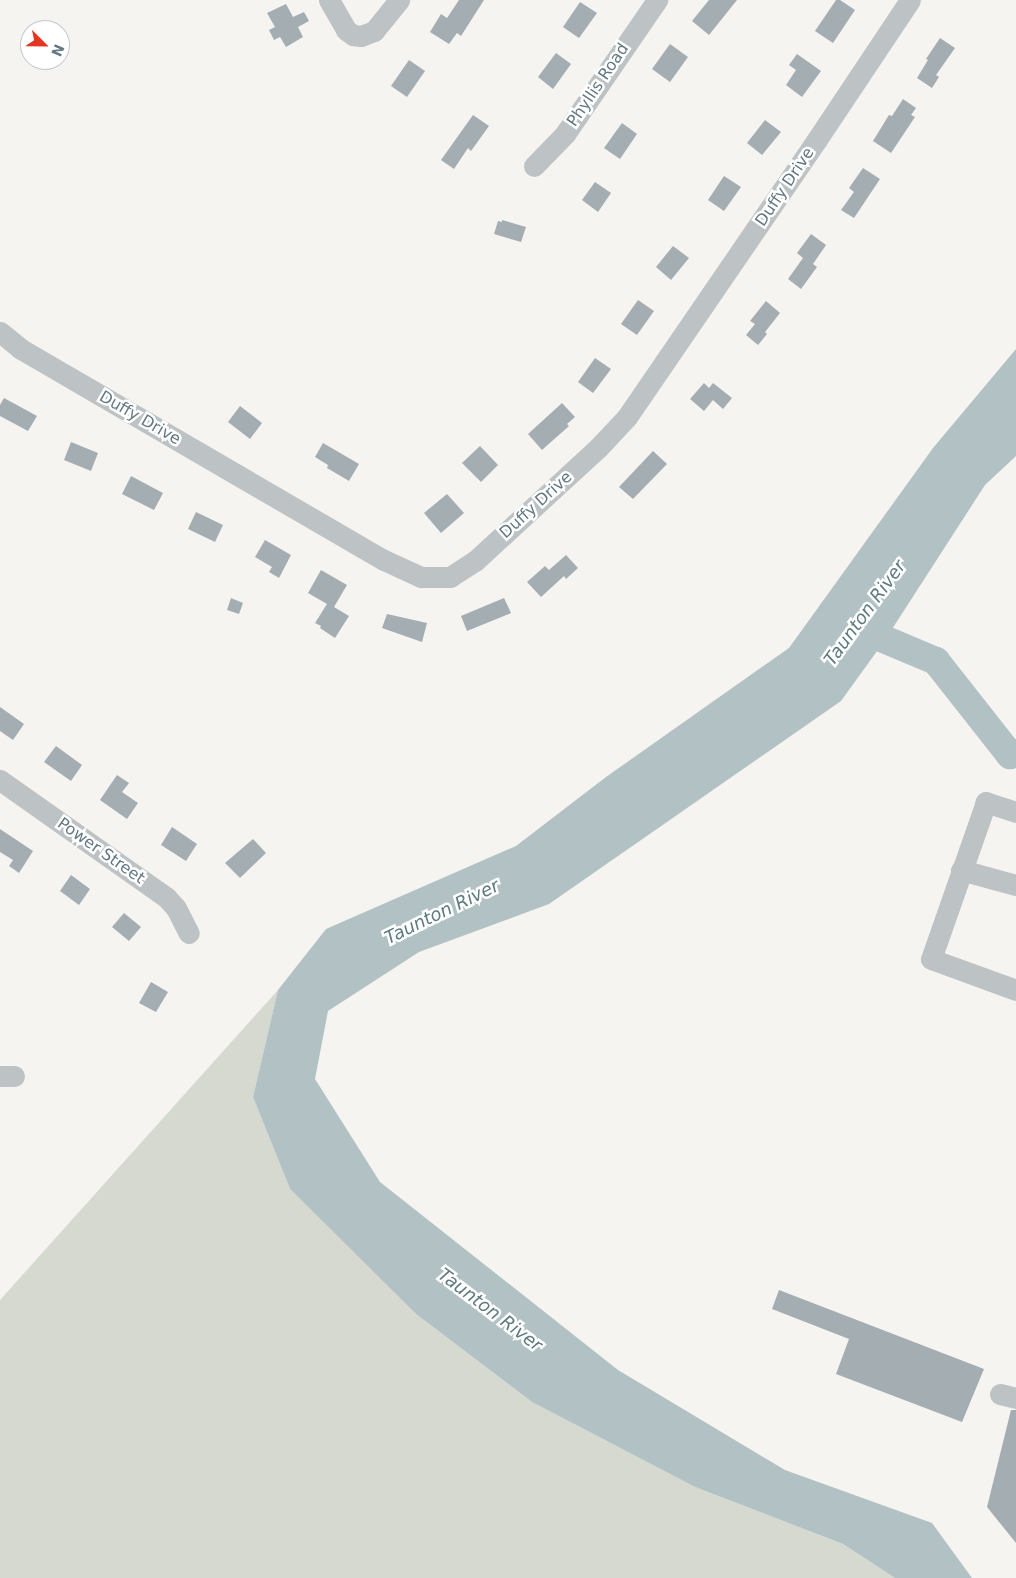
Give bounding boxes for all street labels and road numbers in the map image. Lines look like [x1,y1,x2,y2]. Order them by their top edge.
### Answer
street label: Phyllis Road [563,40,633,130]
street label: Duffy Drive [752,144,818,230]
street label: Duffy Drive [96,387,184,449]
street label: Duffy Drive [496,468,576,542]
street label: Power Street [54,814,148,888]

